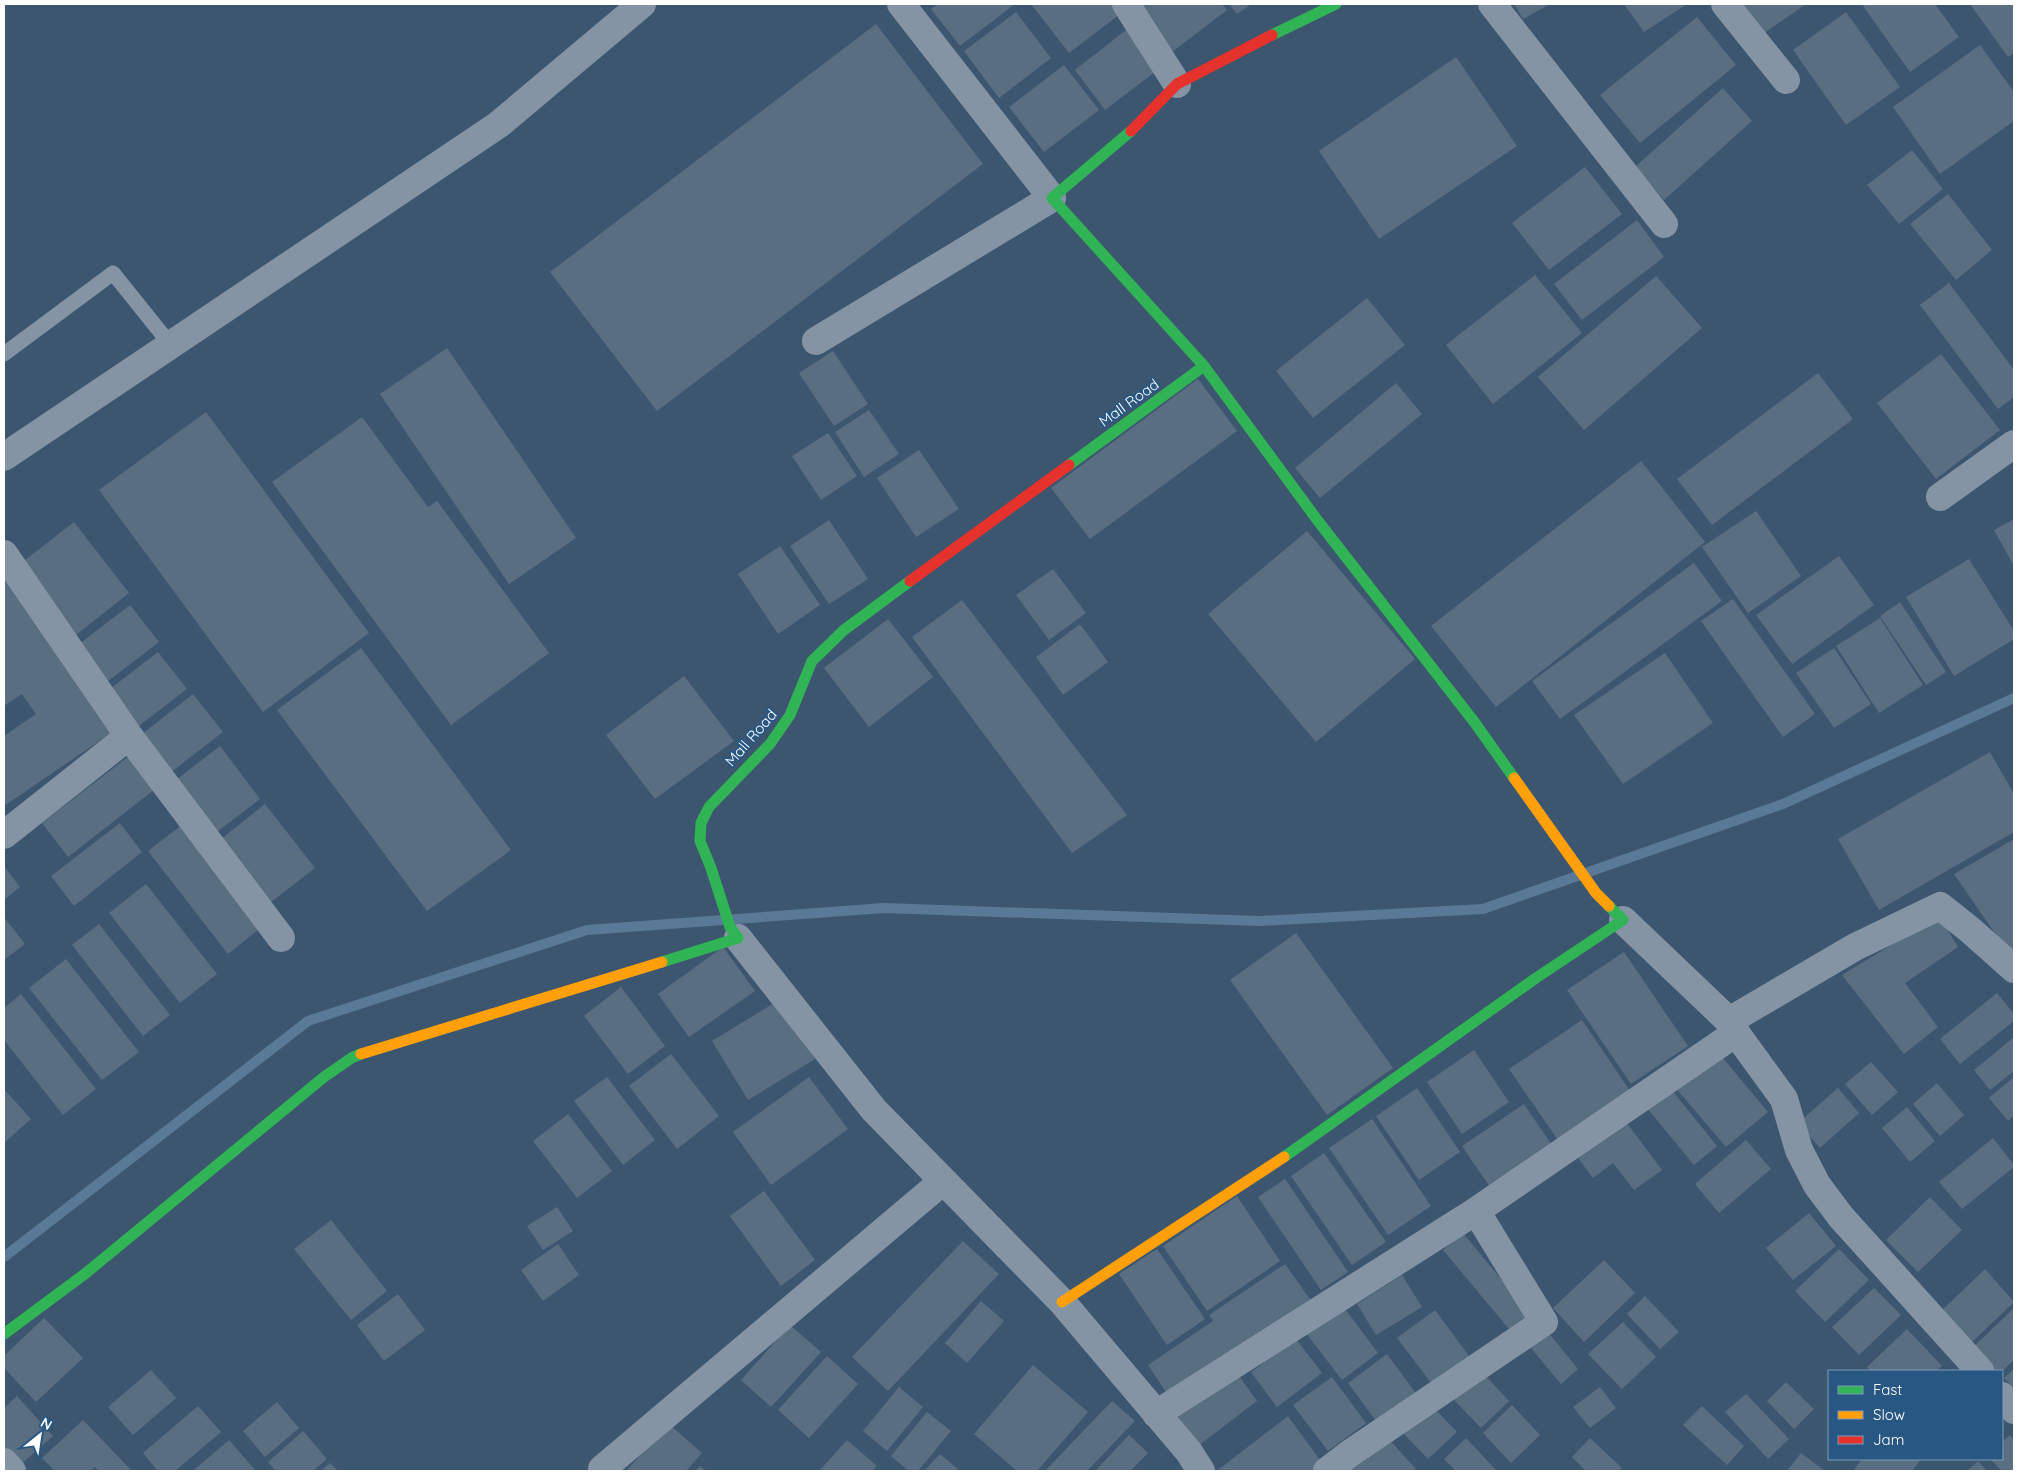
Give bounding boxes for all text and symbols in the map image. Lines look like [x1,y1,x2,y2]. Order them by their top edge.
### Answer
street label: Mall Road [1095,374,1162,431]
street label: Mall Road [721,705,781,770]
legend [1828,1370,2003,1460]
text: Fast [1873,1380,1902,1399]
text: Slow [1873,1405,1905,1424]
north arrow [15,1410,65,1460]
text: N [38,1413,55,1434]
text: Jam [1873,1430,1904,1449]

